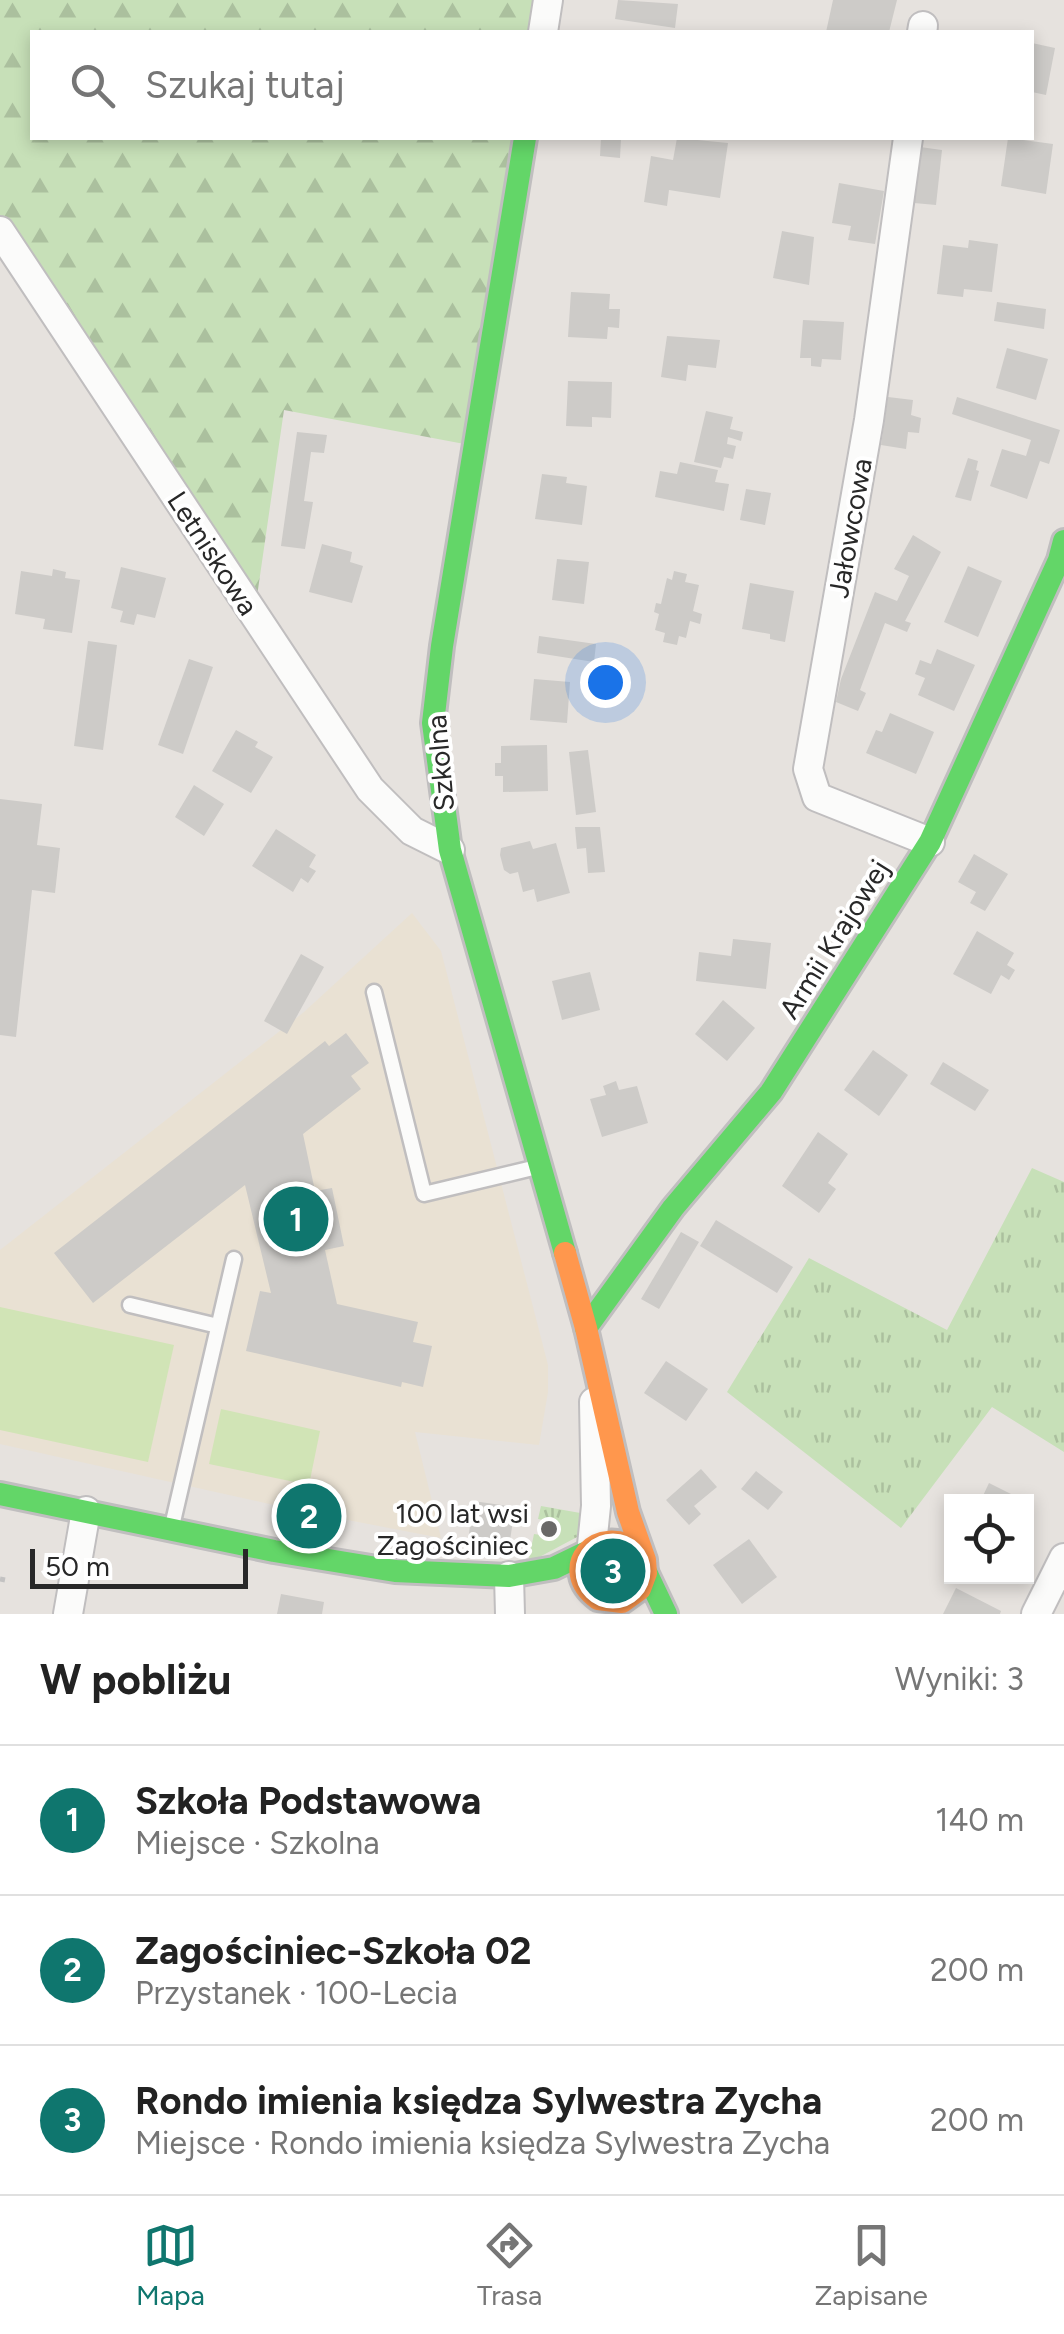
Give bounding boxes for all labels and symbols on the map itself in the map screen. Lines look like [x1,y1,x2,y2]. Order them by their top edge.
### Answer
street label: Jałowcowa [821,456,879,600]
street label: Letniskowa [160,485,266,621]
your location [580,657,631,708]
street label: Szkolna [419,713,461,813]
street label: Armii Krajowej [772,853,896,1025]
pin: 1 [264,1182,328,1256]
pin: 2 [276,1478,342,1554]
place label: 100 lat wsi Zagościniec [377,1496,529,1562]
marker: 100 lat wsi Zagościniec [538,1518,560,1540]
pin: 3 [580,1534,646,1608]
scale bar [30,1544,248,1588]

